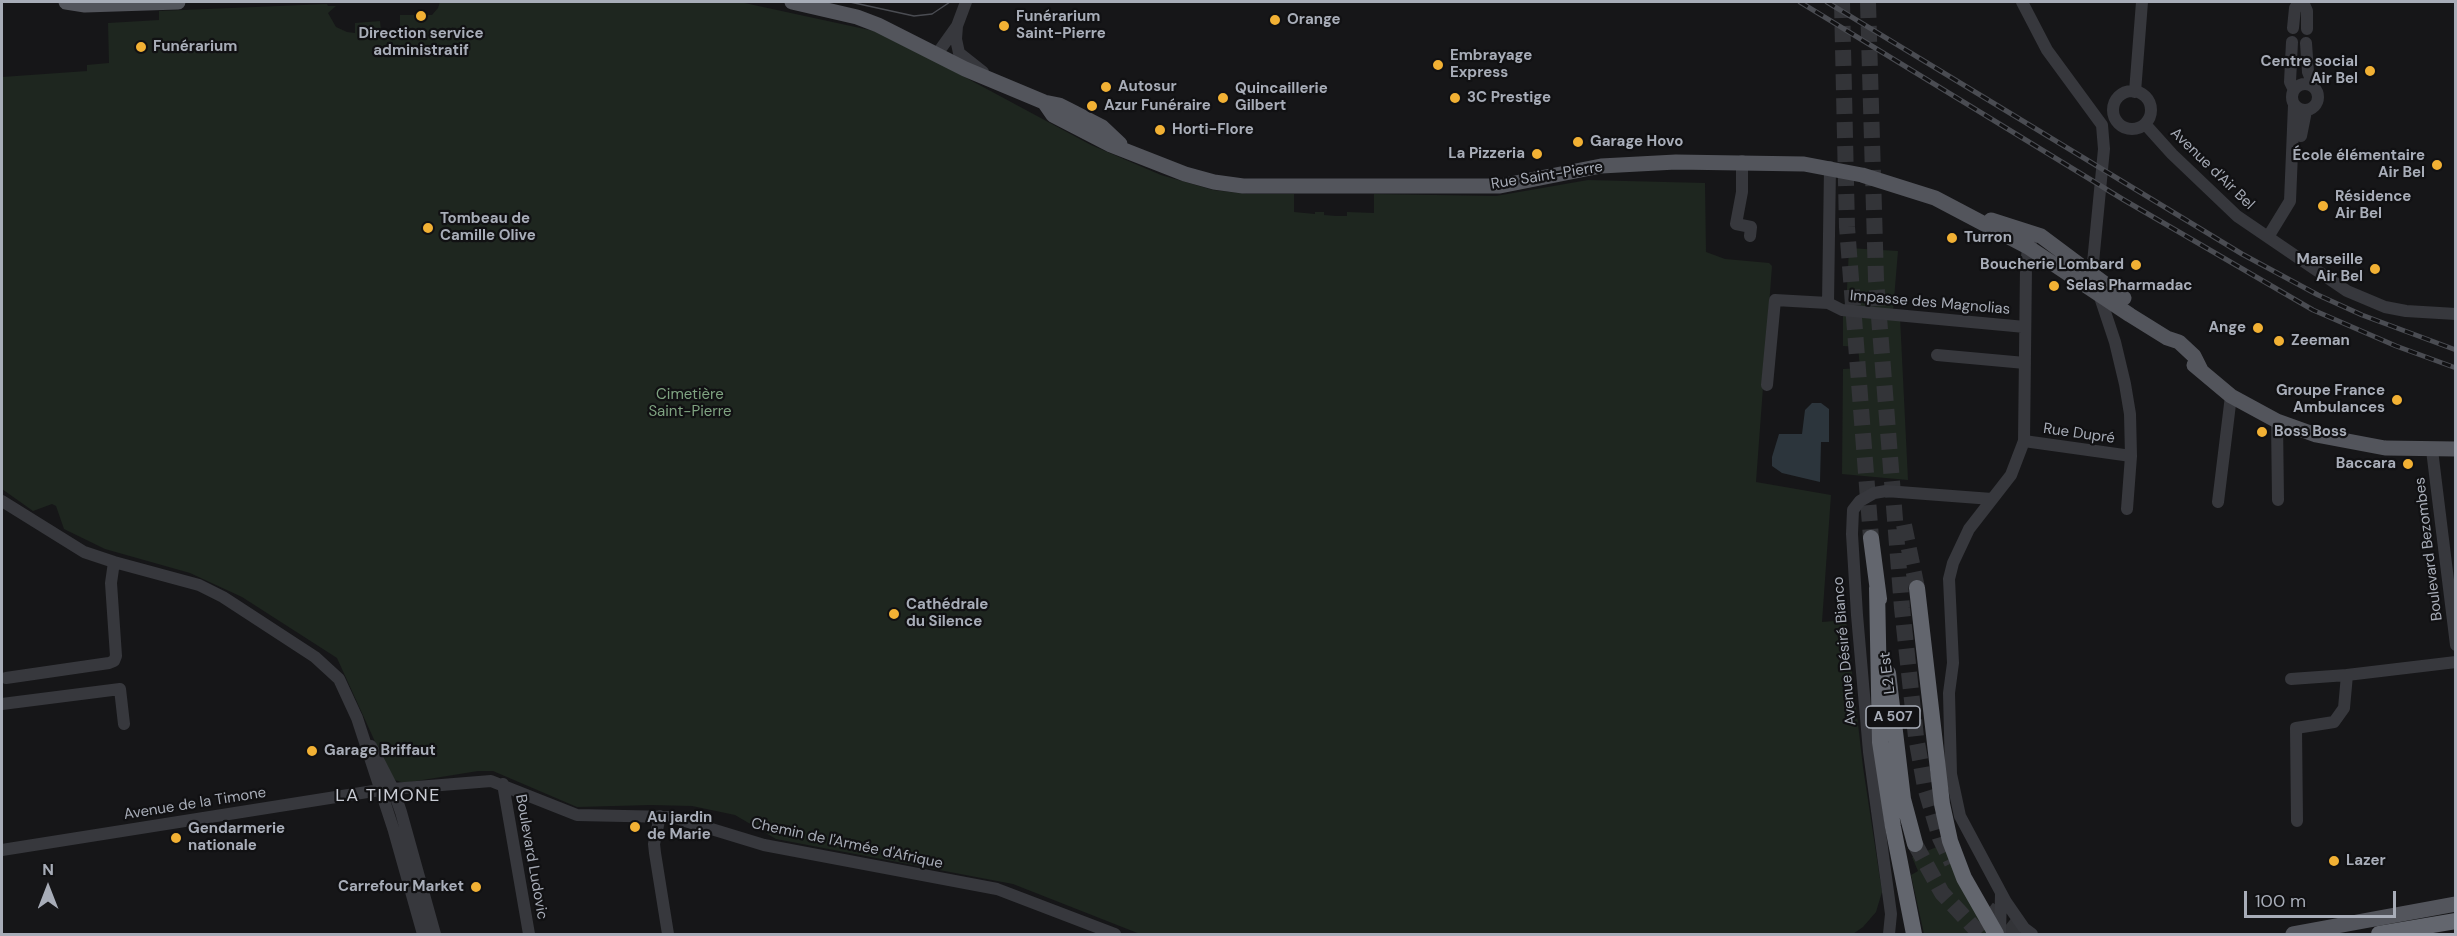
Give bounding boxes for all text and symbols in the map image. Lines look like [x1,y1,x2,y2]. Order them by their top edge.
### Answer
place label: Funérarium Saint-Pierre [1016,8,1106,43]
marker: Direction service administratif [414,9,428,23]
place label: Orange [1287,11,1341,29]
marker: Orange [1268,13,1282,27]
marker: Funérarium Saint-Pierre [997,19,1011,33]
place label: Direction service administratif [358,25,484,60]
place label: Funérarium [153,38,237,56]
marker: Funérarium [134,40,148,54]
place label: Embrayage Express [1450,47,1532,82]
place label: Centre social Air Bel [2260,53,2358,88]
marker: Embrayage Express [1431,58,1445,72]
marker: Centre social Air Bel [2363,64,2377,78]
place label: Autosur [1118,78,1177,96]
marker: Autosur [1099,80,1113,94]
place label: Quincaillerie Gilbert [1235,80,1328,115]
place label: 3C Prestige [1467,89,1551,107]
marker: Quincaillerie Gilbert [1216,91,1230,105]
marker: 3C Prestige [1448,91,1462,105]
place label: Azur Funéraire [1104,97,1211,115]
marker: Azur Funéraire [1085,99,1099,113]
place label: Horti-Flore [1172,121,1254,139]
marker: Horti-Flore [1153,123,1167,137]
street label: Avenue d'Air Bel [2166,124,2258,214]
place label: Garage Hovo [1590,133,1683,151]
marker: Garage Hovo [1571,135,1585,149]
place label: La Pizzeria [1448,145,1525,163]
marker: La Pizzeria [1530,147,1544,161]
place label: École élémentaire Air Bel [2293,147,2425,182]
street label: Rue Saint-Pierre [1490,158,1604,194]
marker: École élémentaire Air Bel [2430,158,2444,172]
place label: Résidence Air Bel [2335,188,2411,223]
marker: Résidence Air Bel [2316,199,2330,213]
place label: Tombeau de Camille Olive [440,210,536,245]
marker: Tombeau de Camille Olive [421,221,435,235]
place label: Turron [1964,229,2012,247]
marker: Turron [1945,231,1959,245]
place label: Marseille Air Bel [2297,251,2363,286]
place label: Boucherie Lombard [1980,256,2124,274]
marker: Boucherie Lombard [2129,258,2143,272]
marker: Marseille Air Bel [2368,262,2382,276]
place label: Selas Pharmadac [2066,277,2192,295]
marker: Selas Pharmadac [2047,279,2061,293]
street label: Impasse des Magnolias [1849,287,2011,319]
place label: Ange [2208,319,2246,337]
marker: Ange [2251,321,2265,335]
place label: Zeeman [2291,332,2350,350]
marker: Zeeman [2272,334,2286,348]
place label: Groupe France Ambulances [2276,382,2385,417]
park label: Cimetière Saint-Pierre [648,386,732,421]
marker: Groupe France Ambulances [2390,393,2404,407]
street label: Rue Dupré [2042,420,2116,448]
place label: Boss Boss [2274,423,2347,441]
marker: Boss Boss [2255,425,2269,439]
place label: Baccara [2336,455,2396,473]
marker: Baccara [2401,457,2415,471]
street label: Boulevard Bezombes [2411,476,2447,622]
street label: Avenue Désiré Bianco [1830,576,1860,726]
place label: Cathédrale du Silence [906,596,988,631]
marker: Cathédrale du Silence [887,607,901,621]
street label: L2 Est [1877,651,1899,695]
road number: A 507 [1866,706,1920,728]
place label: Garage Briffaut [324,742,436,760]
marker: Garage Briffaut [305,744,319,758]
street label: Avenue de la Timone [123,784,267,824]
district label: LA TIMONE [335,785,441,807]
street label: Boulevard Ludovic [511,793,551,921]
place label: Au jardin de Marie [647,809,712,844]
street label: Chemin de l'Armée d'Afrique [750,815,944,873]
place label: Gendarmerie nationale [188,820,285,855]
marker: Au jardin de Marie [628,820,642,834]
marker: Gendarmerie nationale [169,831,183,845]
place label: Lazer [2346,852,2386,870]
marker: Lazer [2327,854,2341,868]
north arrow [18,858,78,918]
text: N [42,859,54,880]
place label: Carrefour Market [338,878,464,896]
scale bar [2247,879,2398,917]
marker: Carrefour Market [469,880,483,894]
text: 100 m [2255,889,2306,913]

